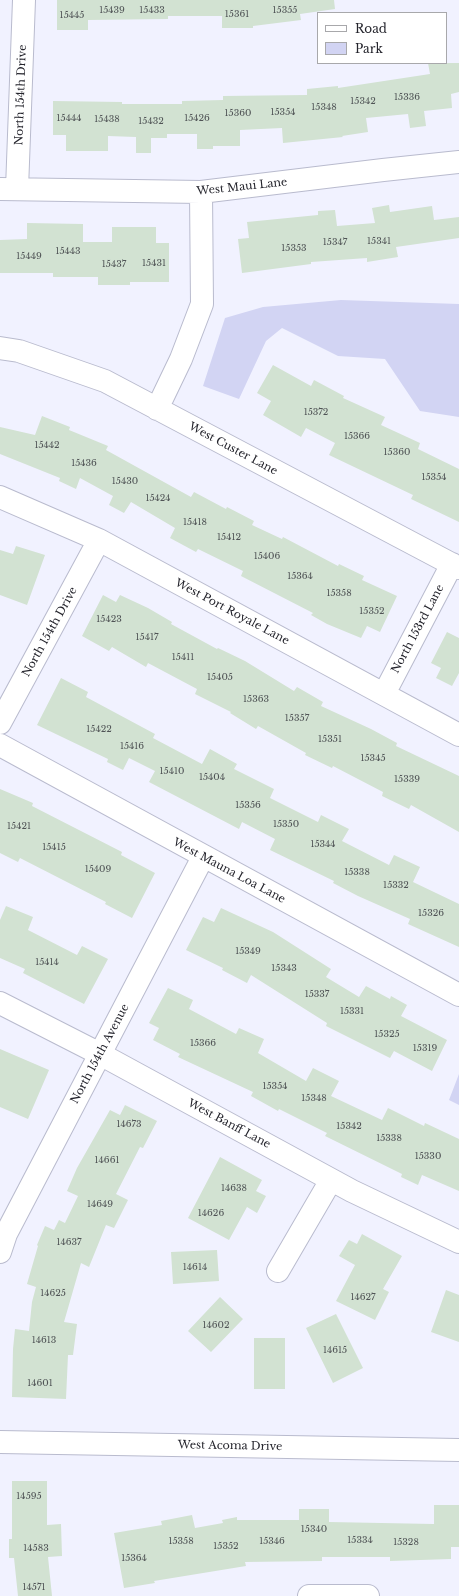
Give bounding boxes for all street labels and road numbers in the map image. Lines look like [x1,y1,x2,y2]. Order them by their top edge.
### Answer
street label: North 154th Drive [13,44,29,146]
street label: West Maui Lane [196,176,288,198]
street label: West Custer Lane [186,420,280,478]
street label: West Port Royale Lane [173,576,291,648]
street label: North 153rd Lane [389,582,447,676]
street label: North 154th Drive [20,585,80,679]
street label: West Mauna Loa Lane [171,836,287,906]
street label: North 154th Avenue [68,1002,132,1106]
street label: West Banff Lane [185,1097,273,1151]
street label: West Acoma Drive [178,1438,282,1454]

